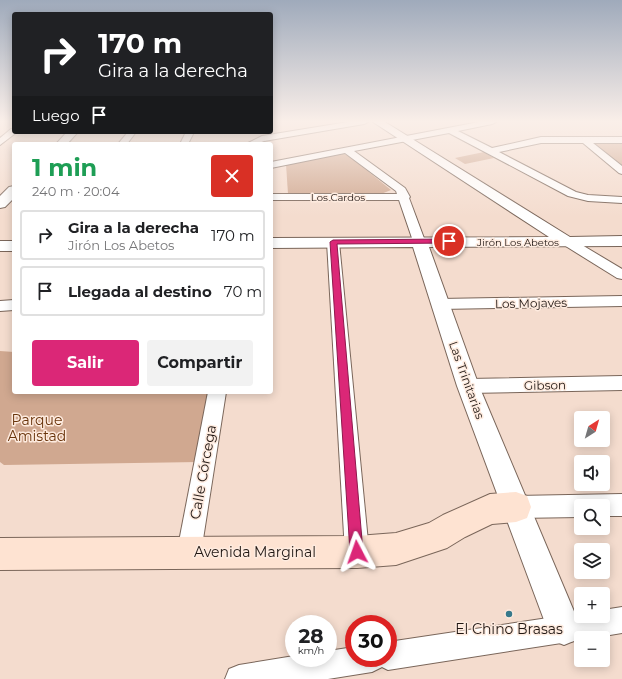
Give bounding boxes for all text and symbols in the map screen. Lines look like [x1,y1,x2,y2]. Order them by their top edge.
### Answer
text: 170 m [98,26,182,60]
icon: right [32,28,84,80]
text: Gira a la derecha [98,60,248,82]
icon: arrive [88,104,110,126]
text: Luego [32,106,80,125]
text: 1 min [32,153,97,182]
button: close [211,155,253,197]
text: 240 m · 20:04 [32,183,120,199]
street label: Los Cardos [311,191,365,204]
text: Gira a la derecha [68,218,199,237]
icon: right [34,224,56,246]
pin [432,224,466,258]
text: 170 m [211,226,255,245]
icon: arrive [438,230,460,252]
street label: Jirón Los Abetos [476,236,559,249]
text: Jirón Los Abetos [68,237,174,253]
icon: arrive [34,280,56,302]
text: Llegada al destino [68,282,212,301]
text: 70 m [224,282,262,301]
street label: Los Mojaves [495,295,567,311]
street label: Las Trinitarias [446,339,488,421]
button: Salir [32,340,139,386]
button: Compartir [147,340,253,386]
street label: Gibson [524,377,566,393]
park label: Parque Amistad [8,411,66,445]
north arrow [574,411,610,447]
map controls [574,411,610,667]
street label: Calle Córcega [186,423,220,521]
button: sound [574,455,610,491]
button: search [574,499,610,535]
position arrow [336,531,378,573]
street label: Avenida Marginal [194,543,316,561]
button: layers [574,543,610,579]
button: + [574,587,610,623]
marker: El Chino Brasas [504,609,514,619]
speed limit sign: 30 [345,615,397,667]
place label: El Chino Brasas [455,620,563,638]
text: 28 [299,624,324,648]
button: − [574,631,610,667]
text: km/h [298,644,324,657]

